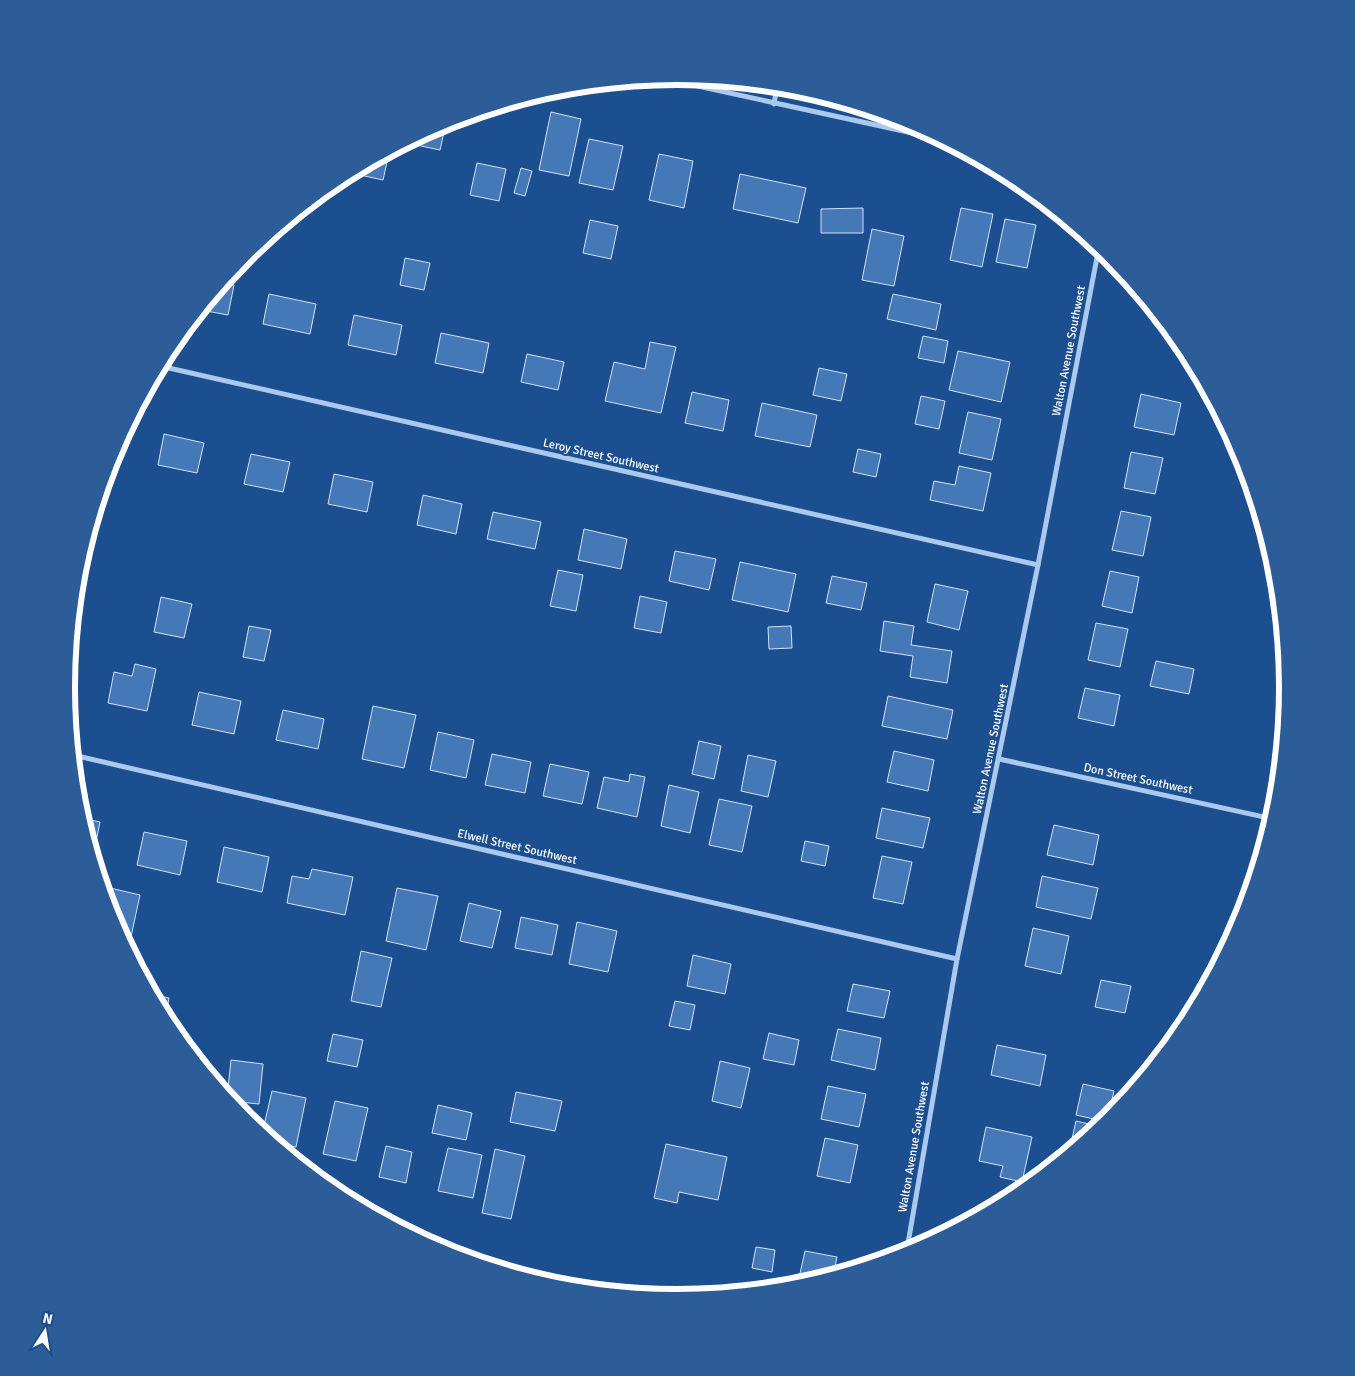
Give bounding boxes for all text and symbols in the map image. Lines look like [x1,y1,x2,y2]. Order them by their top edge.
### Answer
street label: Walton Avenue Southwest [1049,284,1089,418]
street label: Leroy Street Southwest [542,435,660,477]
street label: Walton Avenue Southwest [970,682,1012,816]
street label: Don Street Southwest [1082,760,1194,798]
street label: Elwell Street Southwest [456,826,578,868]
street label: Walton Avenue Southwest [895,1080,933,1214]
north arrow [20,1306,70,1356]
text: N [41,1309,54,1328]

